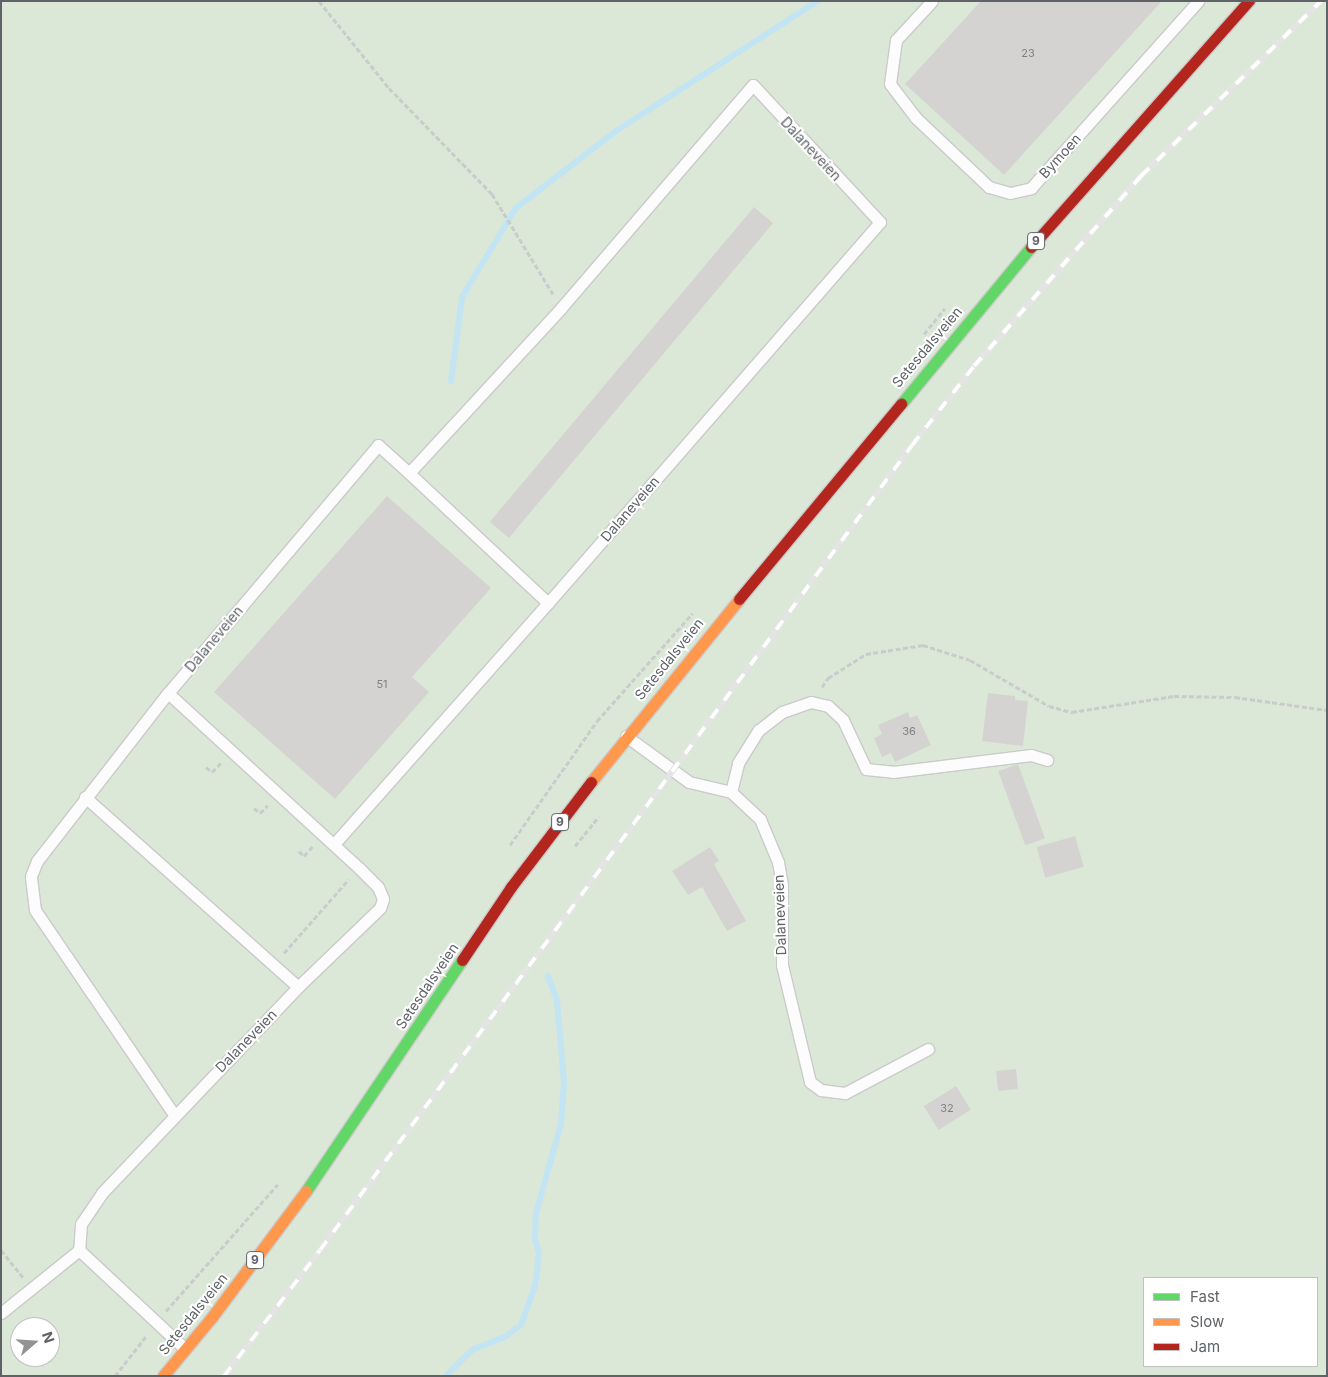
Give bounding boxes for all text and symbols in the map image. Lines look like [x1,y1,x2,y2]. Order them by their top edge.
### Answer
house number: 23 [1021,46,1035,60]
street label: Dalaneveien [777,114,845,184]
street label: Bymoen [1036,130,1084,182]
road number: 9 [1026,232,1046,250]
street label: Setesdalsveien [888,303,966,391]
street label: Dalaneveien [597,473,663,545]
street label: Dalaneveien [182,603,246,675]
street label: Setesdalsveien [631,615,707,703]
house number: 51 [376,677,388,691]
house number: 36 [902,724,916,738]
road number: 9 [550,812,570,832]
street label: Dalaneveien [770,874,790,956]
street label: Setesdalsveien [392,940,462,1032]
street label: Dalaneveien [212,1006,280,1076]
house number: 32 [940,1101,954,1115]
road number: 9 [245,1250,265,1270]
street label: Setesdalsveien [155,1270,231,1358]
legend [1143,1277,1318,1367]
text: Fast [1190,1287,1220,1306]
text: Slow [1190,1312,1224,1331]
north arrow [10,1317,60,1367]
text: N [39,1329,58,1345]
text: Jam [1190,1337,1220,1356]

